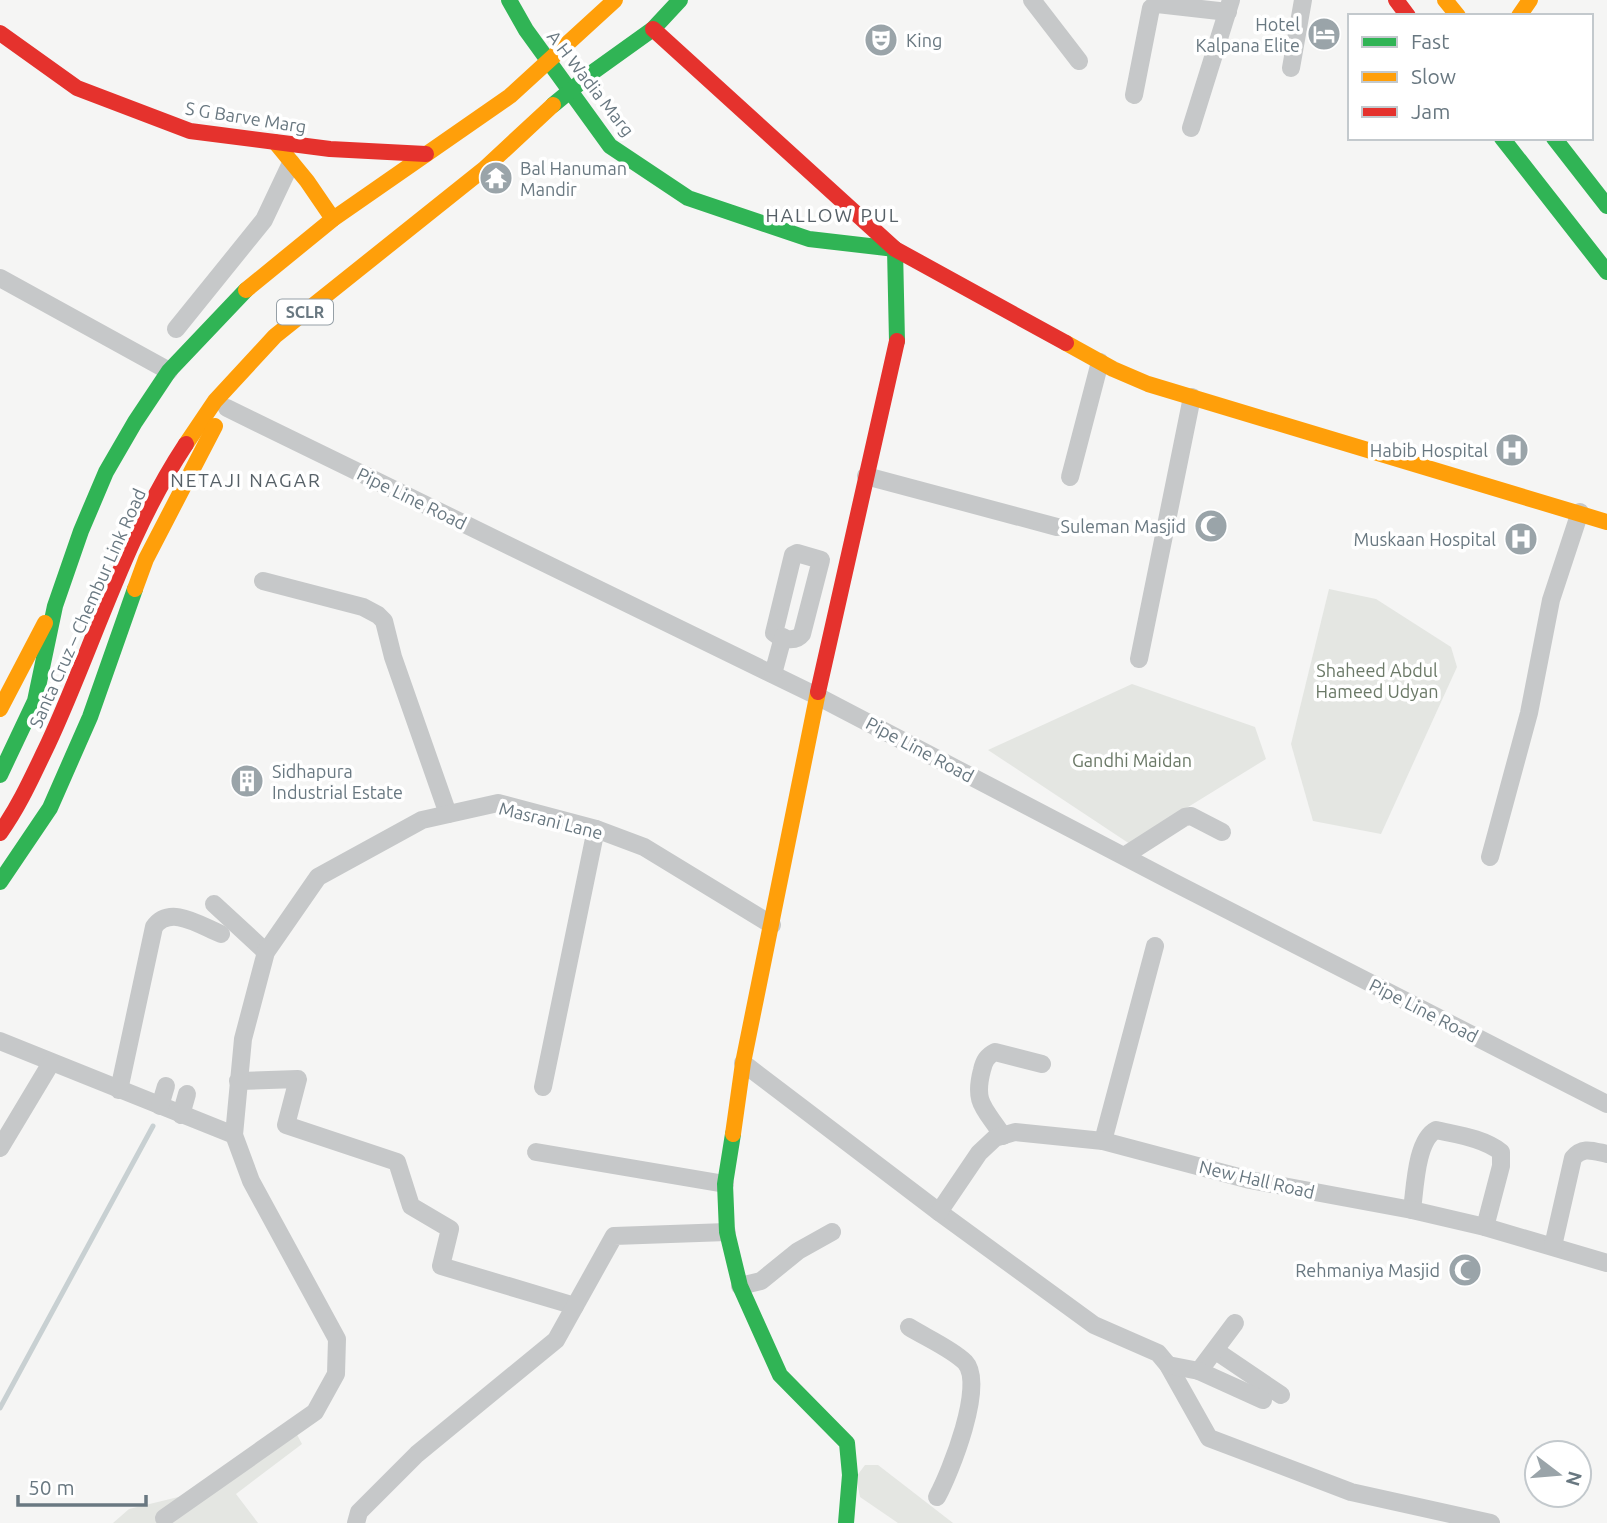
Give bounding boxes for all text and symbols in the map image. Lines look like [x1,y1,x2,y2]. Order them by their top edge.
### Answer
place label: Hotel Kalpana Elite [1195,14,1300,55]
legend [1348,14,1593,140]
hotel icon: Hotel Kalpana Elite [1305,15,1343,53]
theatre icon: King [862,21,900,59]
street label: A H Wadia Marg [544,26,638,140]
text: Fast [1411,29,1449,53]
place label: King [906,30,942,50]
text: Slow [1411,64,1456,88]
street label: S G Barve Marg [184,98,308,136]
text: Jam [1411,99,1450,123]
place label: Bal Hanuman Mandir [520,158,627,199]
temple icon: Bal Hanuman Mandir [477,159,515,197]
district label: HALLOW PUL [766,204,900,226]
road number: SCLR [277,300,333,324]
hospital icon: Habib Hospital [1493,431,1531,469]
place label: Habib Hospital [1370,440,1488,460]
street label: Pipe Line Road [354,463,470,533]
district label: NETAJI NAGAR [170,469,322,491]
street label: Santa Cruz – Chembur Link Road [25,485,149,731]
mosque icon: Suleman Masjid [1192,507,1230,545]
place label: Suleman Masjid [1060,516,1186,536]
hospital icon: Muskaan Hospital [1502,520,1540,558]
place label: Muskaan Hospital [1353,529,1496,549]
park label: Shaheed Abdul Hameed Udyan [1316,660,1438,701]
street label: Pipe Line Road [863,712,977,786]
park label: Gandhi Maidan [1072,750,1192,770]
place label: Sidhapura Industrial Estate [272,761,403,802]
building icon: Sidhapura Industrial Estate [228,762,266,800]
street label: Masrani Lane [497,797,605,843]
street label: Pipe Line Road [1366,974,1482,1046]
street label: New Hall Road [1197,1156,1317,1202]
mosque icon: Rehmaniya Masjid [1446,1251,1484,1289]
place label: Rehmaniya Masjid [1295,1260,1440,1280]
north arrow [1523,1439,1593,1509]
scale bar [18,1464,145,1508]
text: N [1562,1469,1587,1489]
text: 50 m [28,1475,75,1499]

